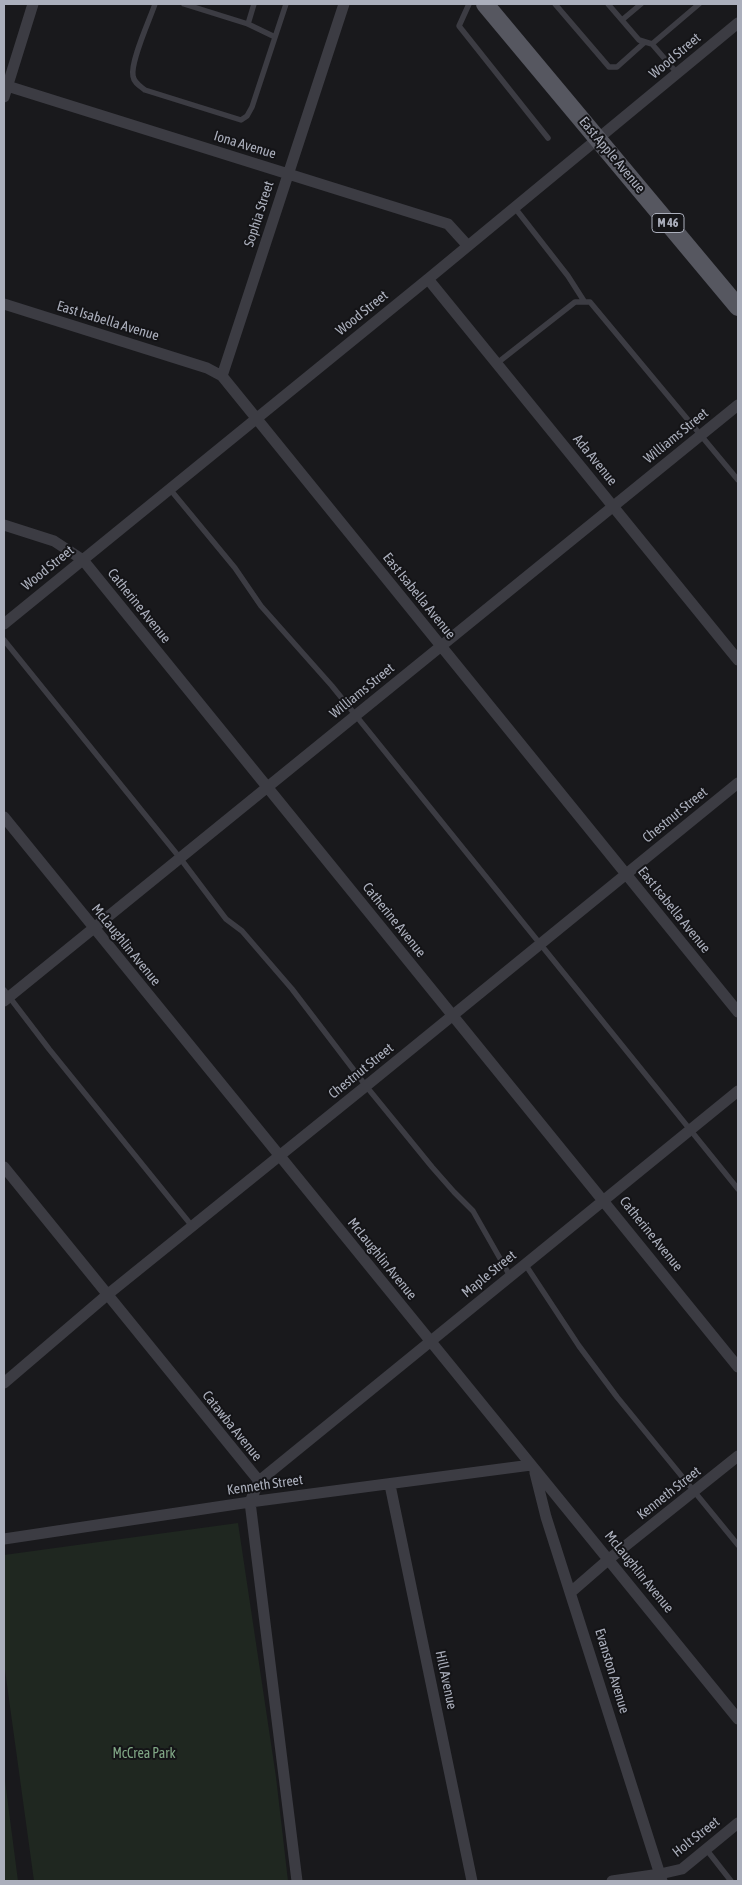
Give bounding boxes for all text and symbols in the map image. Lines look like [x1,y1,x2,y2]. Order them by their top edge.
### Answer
street label: Wood Street [646,30,704,82]
street label: East Apple Avenue [575,114,649,196]
street label: Iona Avenue [212,128,278,162]
street label: Sophia Street [240,179,278,249]
road number: M 46 [652,214,684,232]
street label: Wood Street [333,287,391,339]
street label: East Isabella Avenue [55,297,161,345]
street label: Williams Street [640,405,712,467]
street label: Ada Avenue [569,431,621,489]
street label: Wood Street [19,542,77,594]
street label: East Isabella Avenue [379,550,459,642]
street label: Catherine Avenue [104,565,174,647]
street label: Williams Street [326,660,398,722]
street label: Chestnut Street [639,784,711,846]
street label: East Isabella Avenue [634,864,714,956]
street label: Catherine Avenue [359,879,429,961]
street label: McLaughlin Avenue [88,901,164,989]
street label: Chestnut Street [325,1040,397,1102]
street label: Catherine Avenue [616,1193,686,1275]
street label: McLaughlin Avenue [344,1215,420,1303]
street label: Maple Street [458,1247,520,1301]
street label: Catawba Avenue [199,1387,265,1465]
street label: Kenneth Street [634,1463,704,1523]
street label: Kenneth Street [226,1471,304,1499]
street label: McLaughlin Avenue [601,1528,677,1616]
street label: Evanston Avenue [591,1627,633,1715]
street label: Hill Avenue [432,1649,460,1711]
park label: McCrea Park [112,1746,176,1762]
street label: Holt Street [669,1813,723,1861]

